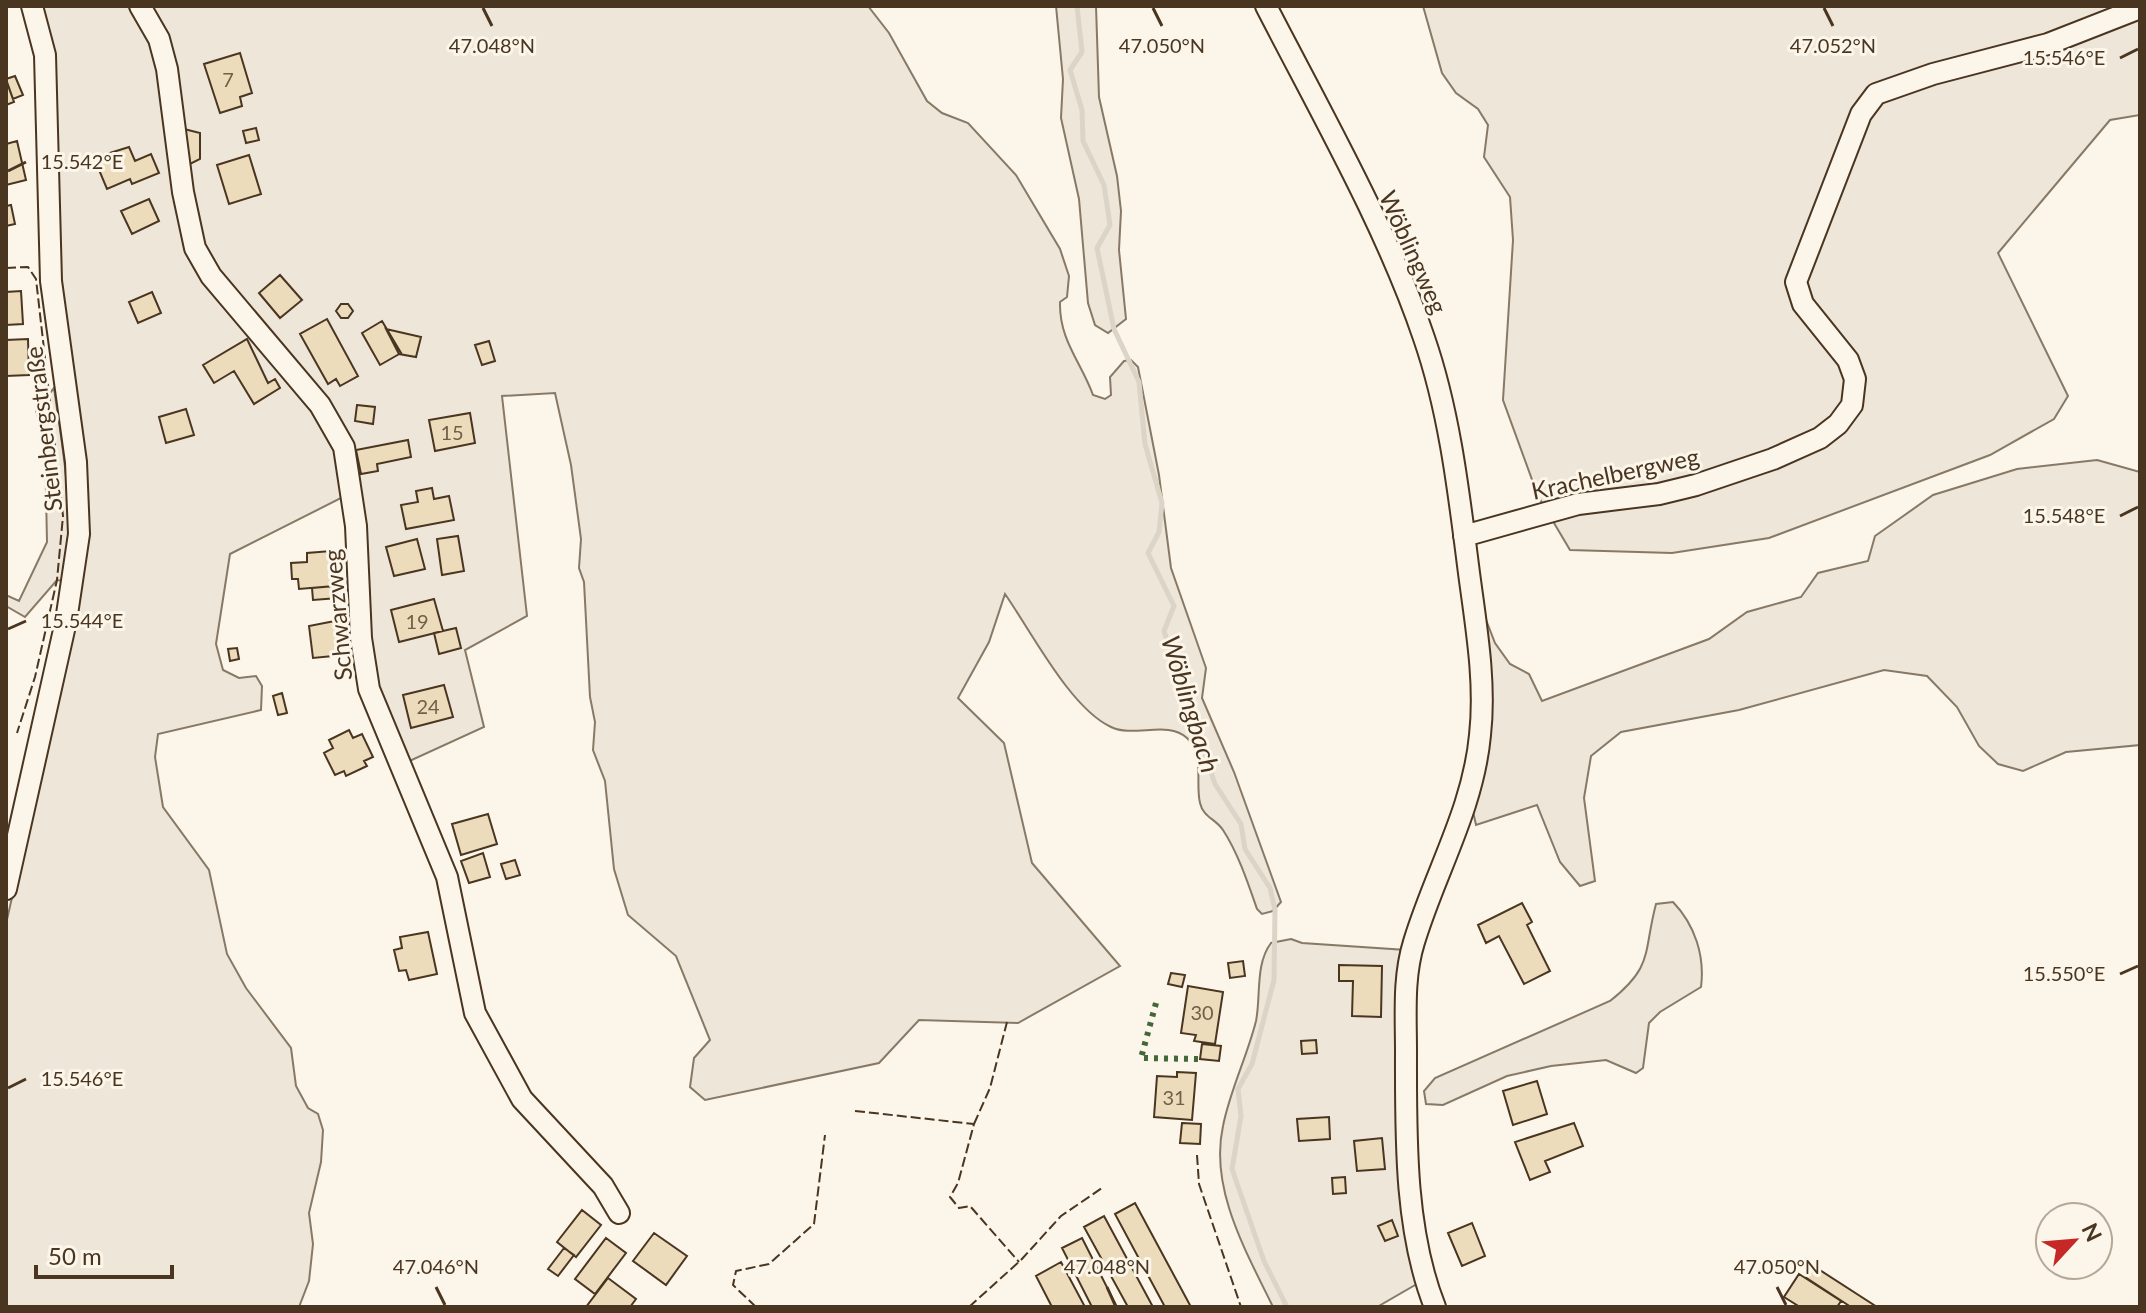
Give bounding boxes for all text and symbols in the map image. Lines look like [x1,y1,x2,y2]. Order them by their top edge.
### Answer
text: 47.048°N [449,33,535,57]
text: 47.050°N [1119,33,1205,57]
text: 47.052°N [1790,33,1876,57]
text: 15.546°E [2023,45,2105,69]
house number: 7 [222,67,234,91]
text: 15.542°E [41,149,123,173]
street label: Wöblingweg [1374,186,1454,318]
street label: Steinbergstraße [18,345,68,513]
house number: 15 [440,420,464,444]
street label: Krachelbergweg [1529,441,1701,505]
text: 15.548°E [2023,503,2105,527]
street label: Schwarzweg [317,548,357,682]
text: 15.544°E [41,608,123,632]
house number: 19 [405,609,429,633]
water label: Wöblingbach [1155,632,1227,776]
house number: 24 [416,694,440,718]
text: 15.550°E [2023,961,2105,985]
house number: 30 [1190,1000,1214,1024]
text: 15.546°E [41,1066,123,1090]
house number: 31 [1162,1085,1186,1109]
north arrow [2034,1201,2114,1281]
text: N [2077,1218,2108,1246]
scale bar [36,1229,172,1279]
text: 50 m [48,1241,102,1270]
text: 47.046°N [393,1254,479,1278]
text: 47.048°N [1064,1254,1150,1278]
text: 47.050°N [1734,1254,1820,1278]

